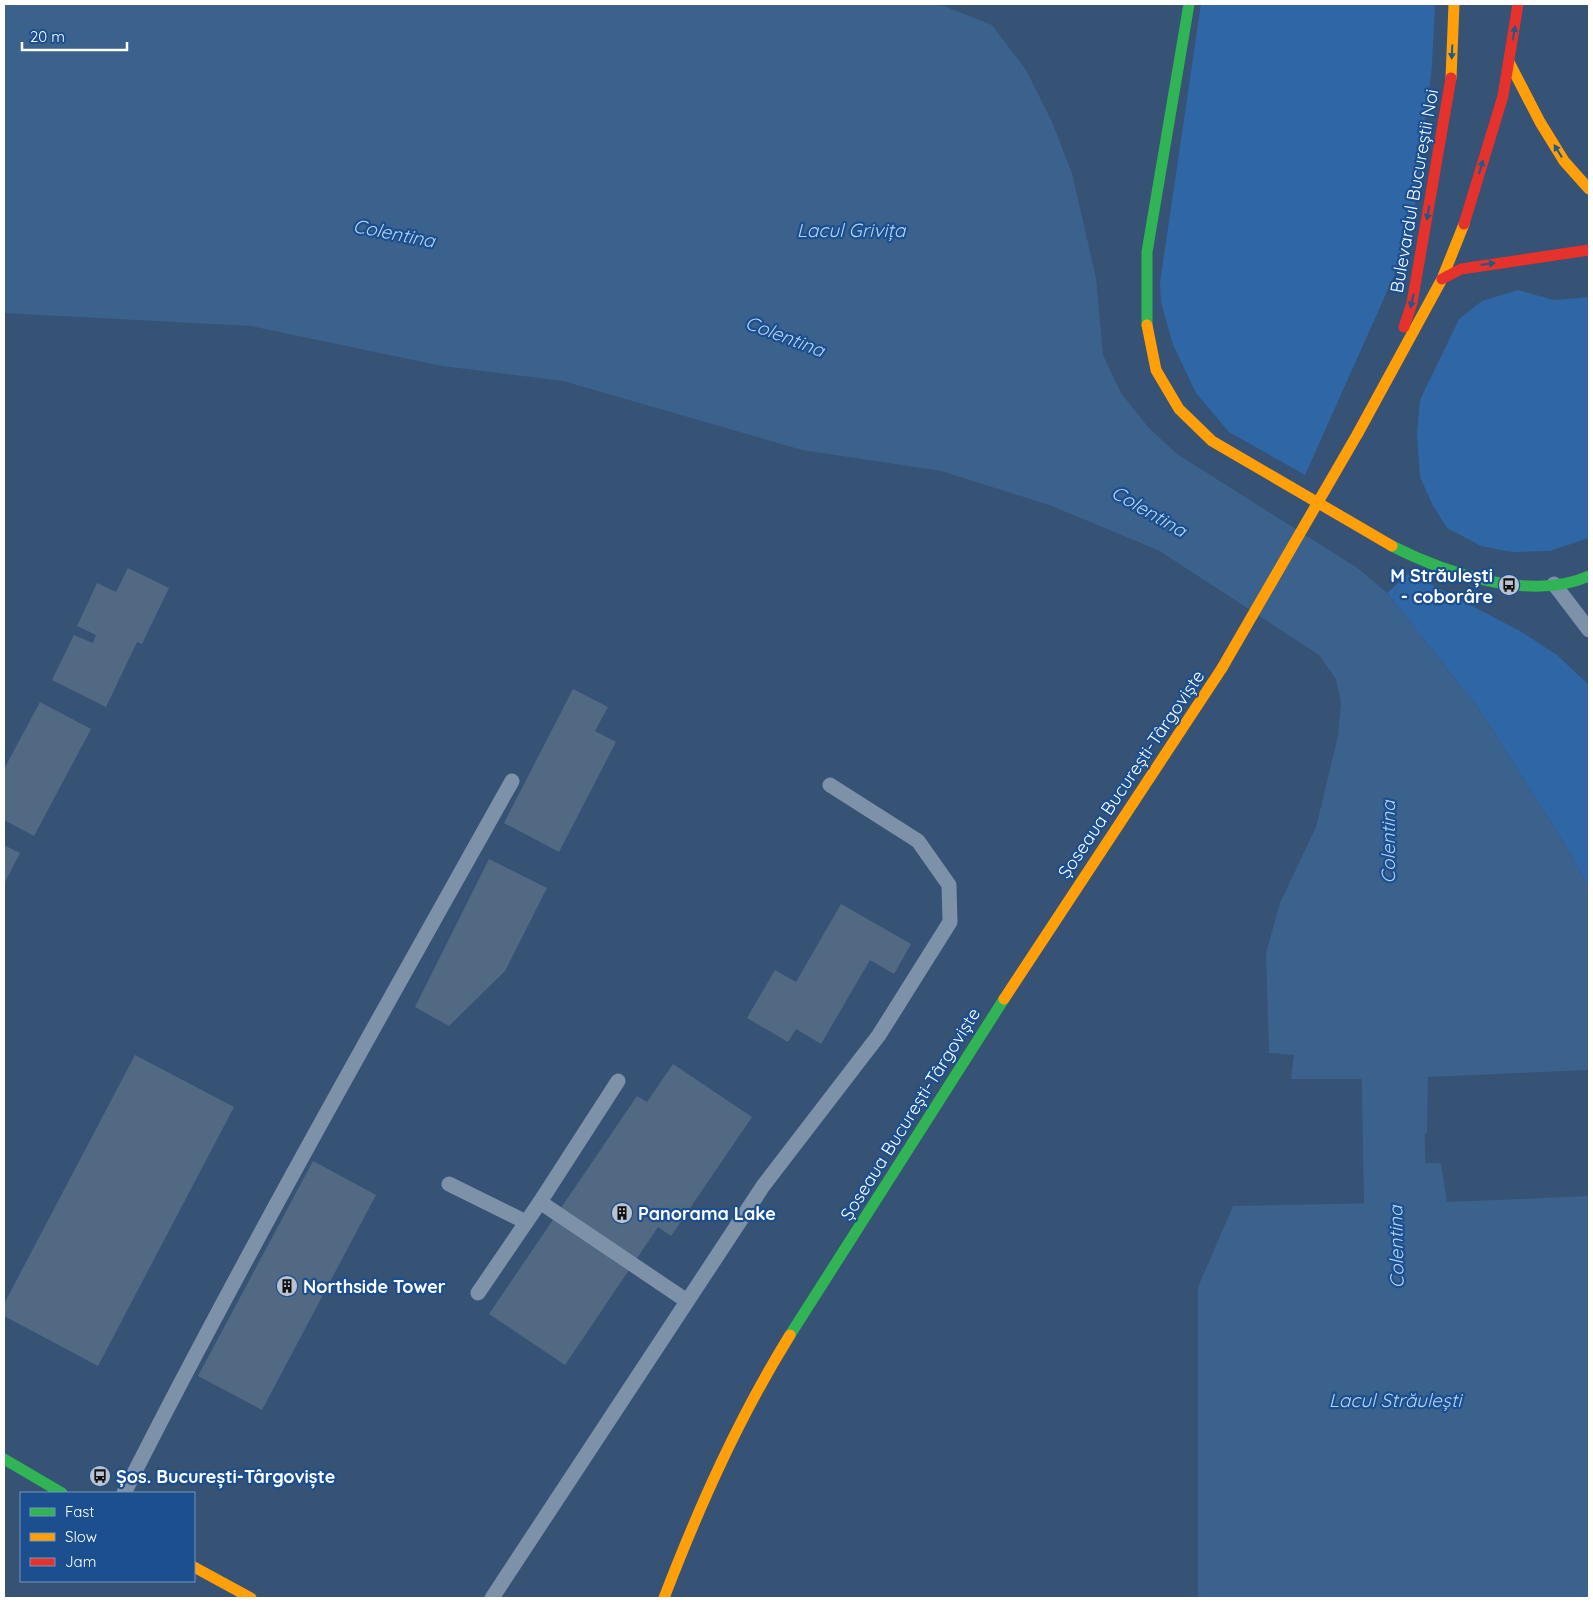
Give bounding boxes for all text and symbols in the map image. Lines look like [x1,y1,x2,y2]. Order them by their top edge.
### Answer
scale bar [22,20,128,52]
one-way arrow [1510,25,1518,41]
text: 20 m [30,27,65,46]
one-way arrow [1448,45,1456,61]
street label: Bulevardul Bucureștii Noi [1385,87,1443,295]
one-way arrow [1554,144,1563,158]
one-way arrow [1478,160,1486,175]
one-way arrow [1423,205,1431,221]
water label: Colentina [351,213,438,253]
water label: Lacul Grivița [797,218,907,242]
one-way arrow [1480,260,1496,268]
one-way arrow [1408,293,1416,308]
water label: Colentina [742,310,829,363]
water label: Colentina [1107,480,1192,543]
place label: M Străulești - coborâre [1390,564,1493,608]
bus stop icon: M Străulești - coborâre [1497,573,1521,597]
street label: Șoseaua București-Târgoviște [1053,665,1209,883]
water label: Colentina [1376,799,1400,883]
street label: Șoseaua București-Târgoviște [835,1003,985,1225]
building icon: Panorama Lake [610,1201,634,1225]
place label: Panorama Lake [638,1202,776,1225]
water label: Colentina [1383,1204,1409,1289]
building icon: Northside Tower [275,1274,299,1298]
place label: Northside Tower [303,1275,446,1298]
water label: Lacul Străulești [1329,1388,1463,1412]
bus stop icon: Șos. București-Târgoviște [88,1464,112,1488]
place label: Șos. București-Târgoviște [116,1465,335,1489]
legend [20,1492,195,1582]
text: Fast [65,1502,94,1521]
text: Slow [65,1527,97,1546]
text: Jam [65,1552,96,1571]

